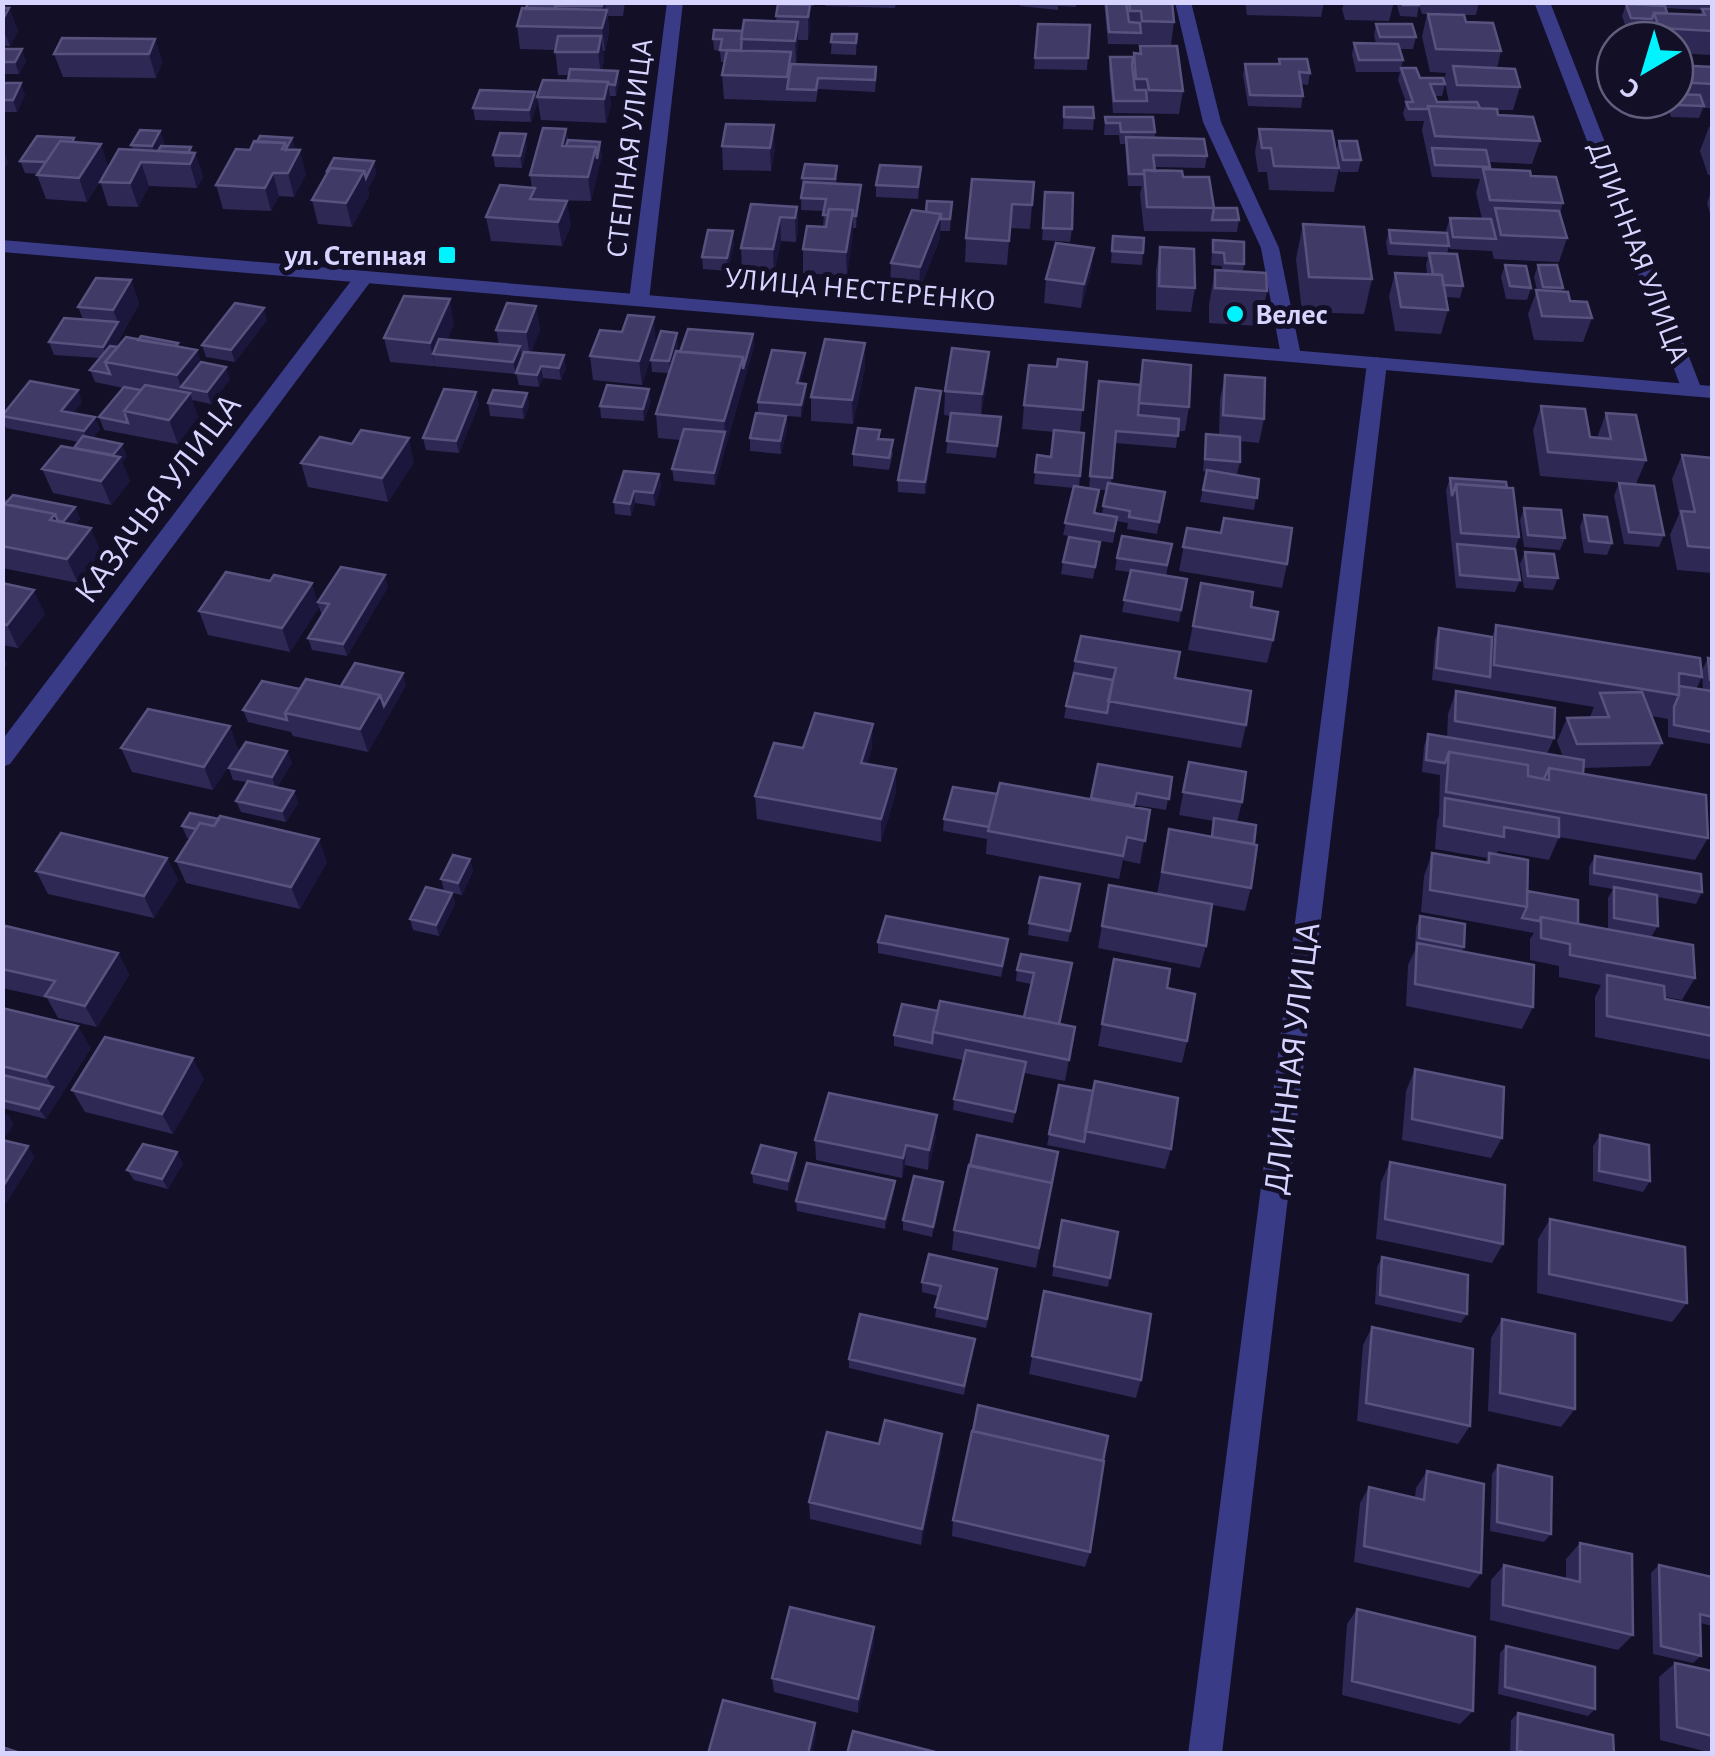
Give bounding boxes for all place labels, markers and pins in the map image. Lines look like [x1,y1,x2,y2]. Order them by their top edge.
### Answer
place label: ул. Степная [283,241,427,271]
marker: ул. Степная [436,244,458,266]
place label: Велес [1255,300,1328,330]
marker: Велес [1224,303,1246,325]

